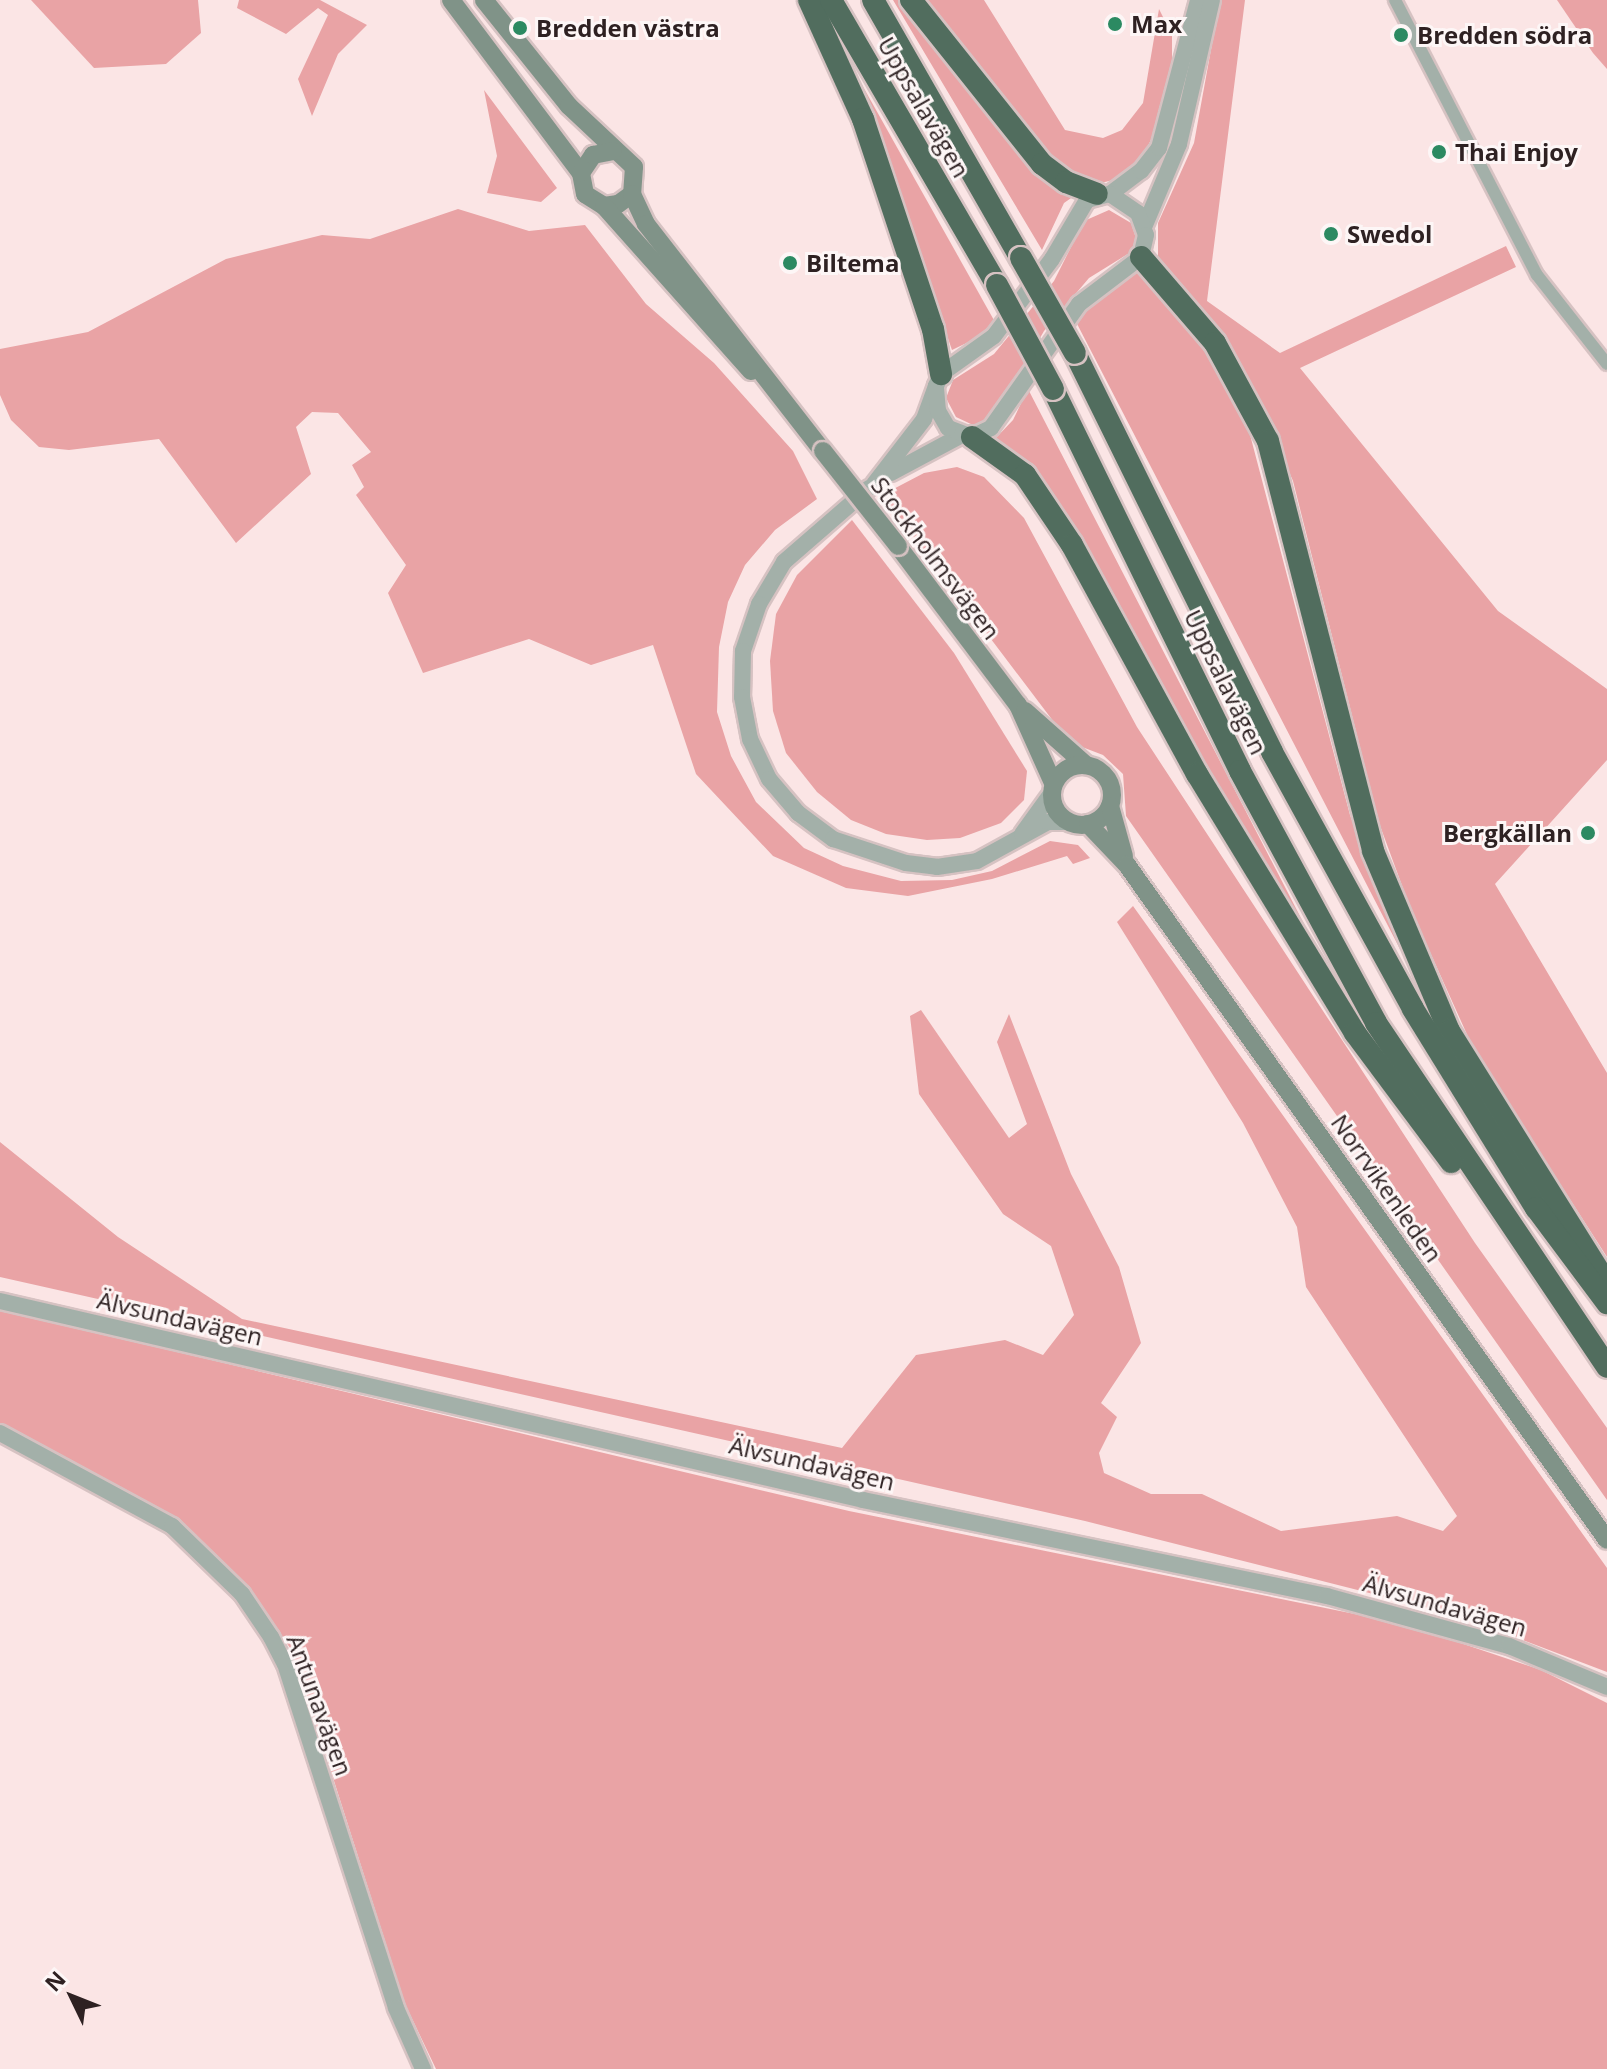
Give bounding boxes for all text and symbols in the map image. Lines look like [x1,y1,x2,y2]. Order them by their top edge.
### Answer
place label: Max [1131,10,1182,38]
place label: Bredden västra [536,14,720,42]
marker: Max [1106,15,1124,33]
marker: Bredden västra [511,19,529,37]
place label: Bredden södra [1417,21,1592,49]
marker: Bredden södra [1392,26,1410,44]
street label: Uppsalavägen [872,32,976,182]
place label: Thai Enjoy [1455,138,1578,166]
marker: Thai Enjoy [1430,143,1448,161]
place label: Swedol [1347,220,1432,248]
marker: Swedol [1322,225,1340,243]
place label: Biltema [806,249,899,277]
marker: Biltema [781,254,799,272]
street label: Stockholmsvägen [866,471,1006,645]
street label: Uppsalavägen [1179,605,1273,759]
place label: Bergkällan [1443,819,1572,847]
marker: Bergkällan [1579,824,1597,842]
street label: Norrvikenleden [1325,1109,1449,1267]
street label: Älvsundavägen [95,1285,265,1351]
street label: Älvsundavägen [727,1430,897,1496]
street label: Älvsundavägen [1360,1568,1530,1642]
street label: Antunavägen [281,1631,359,1779]
north arrow [32,1957,112,2037]
text: N [37,1964,72,1997]

